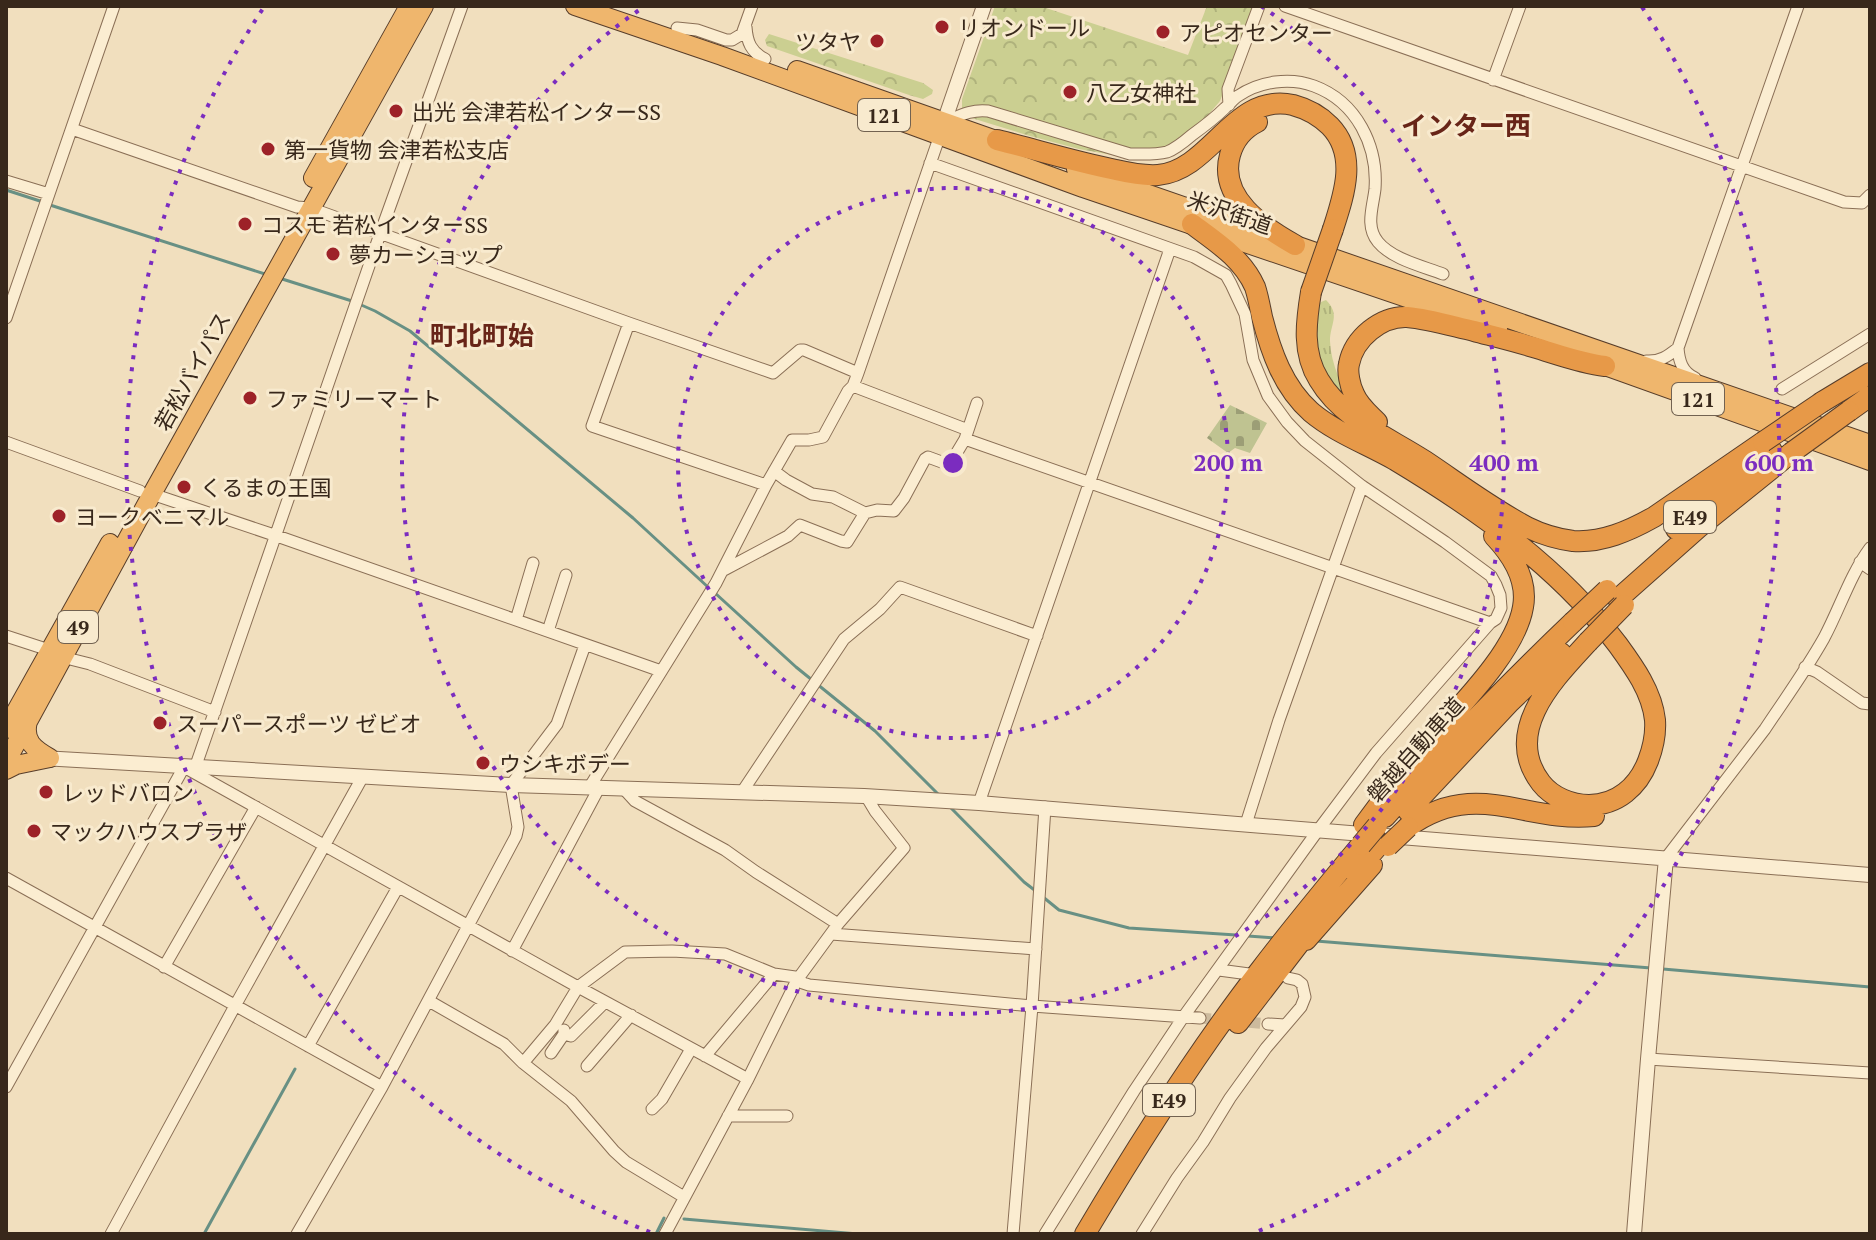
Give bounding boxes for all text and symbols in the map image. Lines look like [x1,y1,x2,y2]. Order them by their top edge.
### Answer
place label: リオンドール [958,13,1090,42]
marker: リオンドール [933,18,951,36]
place label: アピオセンター [1179,18,1333,47]
marker: アピオセンター [1154,23,1172,41]
place label: ツタヤ [795,27,861,56]
marker: ツタヤ [868,32,886,50]
place label: 八乙女神社 [1086,78,1196,107]
marker: 八乙女神社 [1061,83,1079,101]
place label: 出光 会津若松インターSS [412,97,661,126]
road number: 121 [858,99,910,131]
marker: 出光 会津若松インターSS [387,102,405,120]
district label: インター西 [1401,108,1531,142]
place label: 第一貨物 会津若松支店 [284,135,509,164]
marker: 第一貨物 会津若松支店 [259,140,277,158]
street label: 米沢街道 [1184,184,1276,240]
place label: コスモ 若松インターSS [261,210,488,239]
marker: コスモ 若松インターSS [236,215,254,233]
place label: 夢カーショップ [349,240,503,269]
marker: 夢カーショップ [324,245,342,263]
street label: 若松バイパス [147,306,237,436]
district label: 町北町始 [430,318,534,352]
road number: 121 [1672,383,1724,415]
place label: ファミリーマート [266,384,442,413]
marker: ファミリーマート [241,389,259,407]
text: 200 m [1193,446,1263,478]
text: 400 m [1469,446,1539,478]
text: 600 m [1744,446,1814,478]
centre of rings [939,449,967,477]
place label: くるまの王国 [200,473,332,502]
marker: くるまの王国 [175,478,193,496]
road number: E49 [1664,501,1716,533]
place label: ヨークベニマル [75,502,229,531]
marker: ヨークベニマル [50,507,68,525]
road number: 49 [58,611,98,643]
street label: 磐越自動車道 [1360,690,1470,808]
place label: スーパースポーツ ゼビオ [176,709,422,738]
marker: スーパースポーツ ゼビオ [151,714,169,732]
place label: ウシキボデー [499,749,631,778]
marker: ウシキボデー [474,754,492,772]
place label: レッドバロン [62,778,194,807]
marker: レッドバロン [37,783,55,801]
place label: マックハウスプラザ [50,817,247,846]
marker: マックハウスプラザ [25,822,43,840]
road number: E49 [1143,1084,1195,1116]

